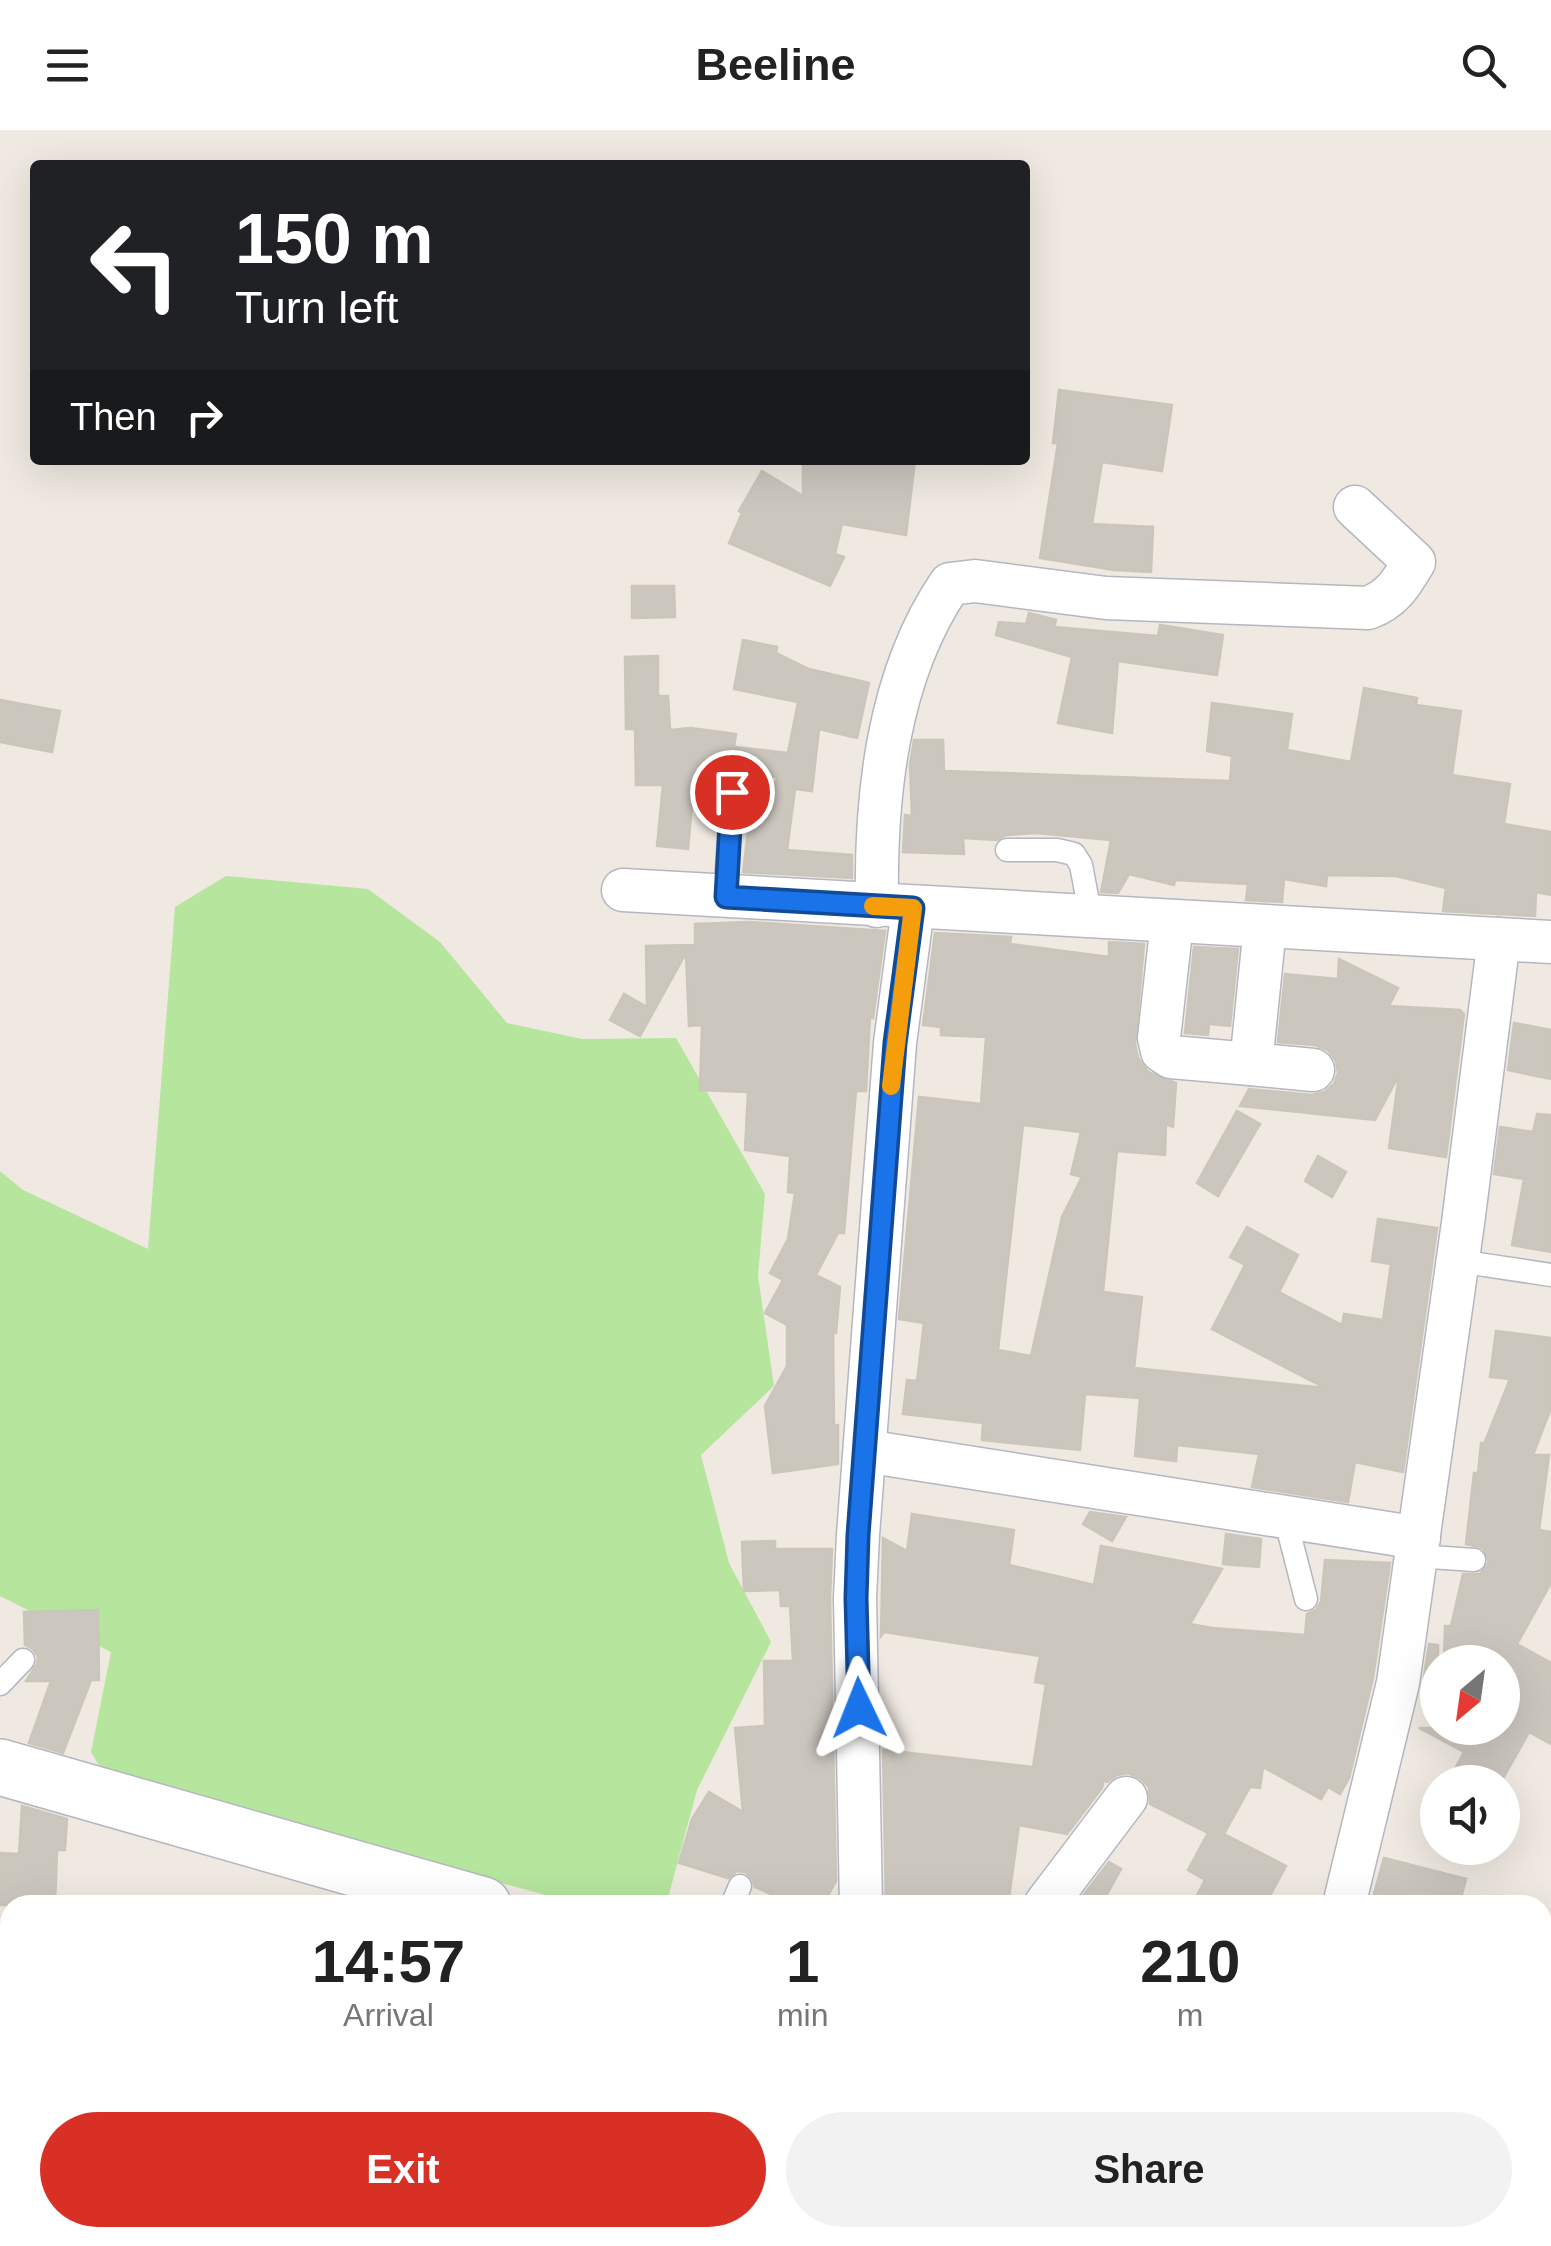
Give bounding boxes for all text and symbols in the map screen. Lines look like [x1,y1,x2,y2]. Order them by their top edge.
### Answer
icon: menu [40,38,95,93]
icon: search [1456,38,1511,93]
text: Beeline [695,39,856,90]
icon: left [70,200,200,330]
text: 150 m [235,200,433,278]
text: Turn left [235,282,398,333]
icon: right [177,390,232,445]
text: Then [70,396,157,438]
pin [690,750,775,835]
icon: arrive [705,765,760,820]
north arrow [1420,1645,1520,1745]
map controls [1420,1645,1520,1865]
position arrow [807,1656,911,1760]
button: sound [1420,1765,1520,1865]
text: 14:57 [312,1928,465,1995]
text: 1 [786,1928,819,1995]
text: 210 [1140,1928,1240,1995]
text: Arrival [343,1997,434,2033]
text: min [777,1997,828,2033]
text: m [1177,1997,1204,2033]
button: Exit [40,2112,766,2227]
button: Share [786,2112,1512,2227]

